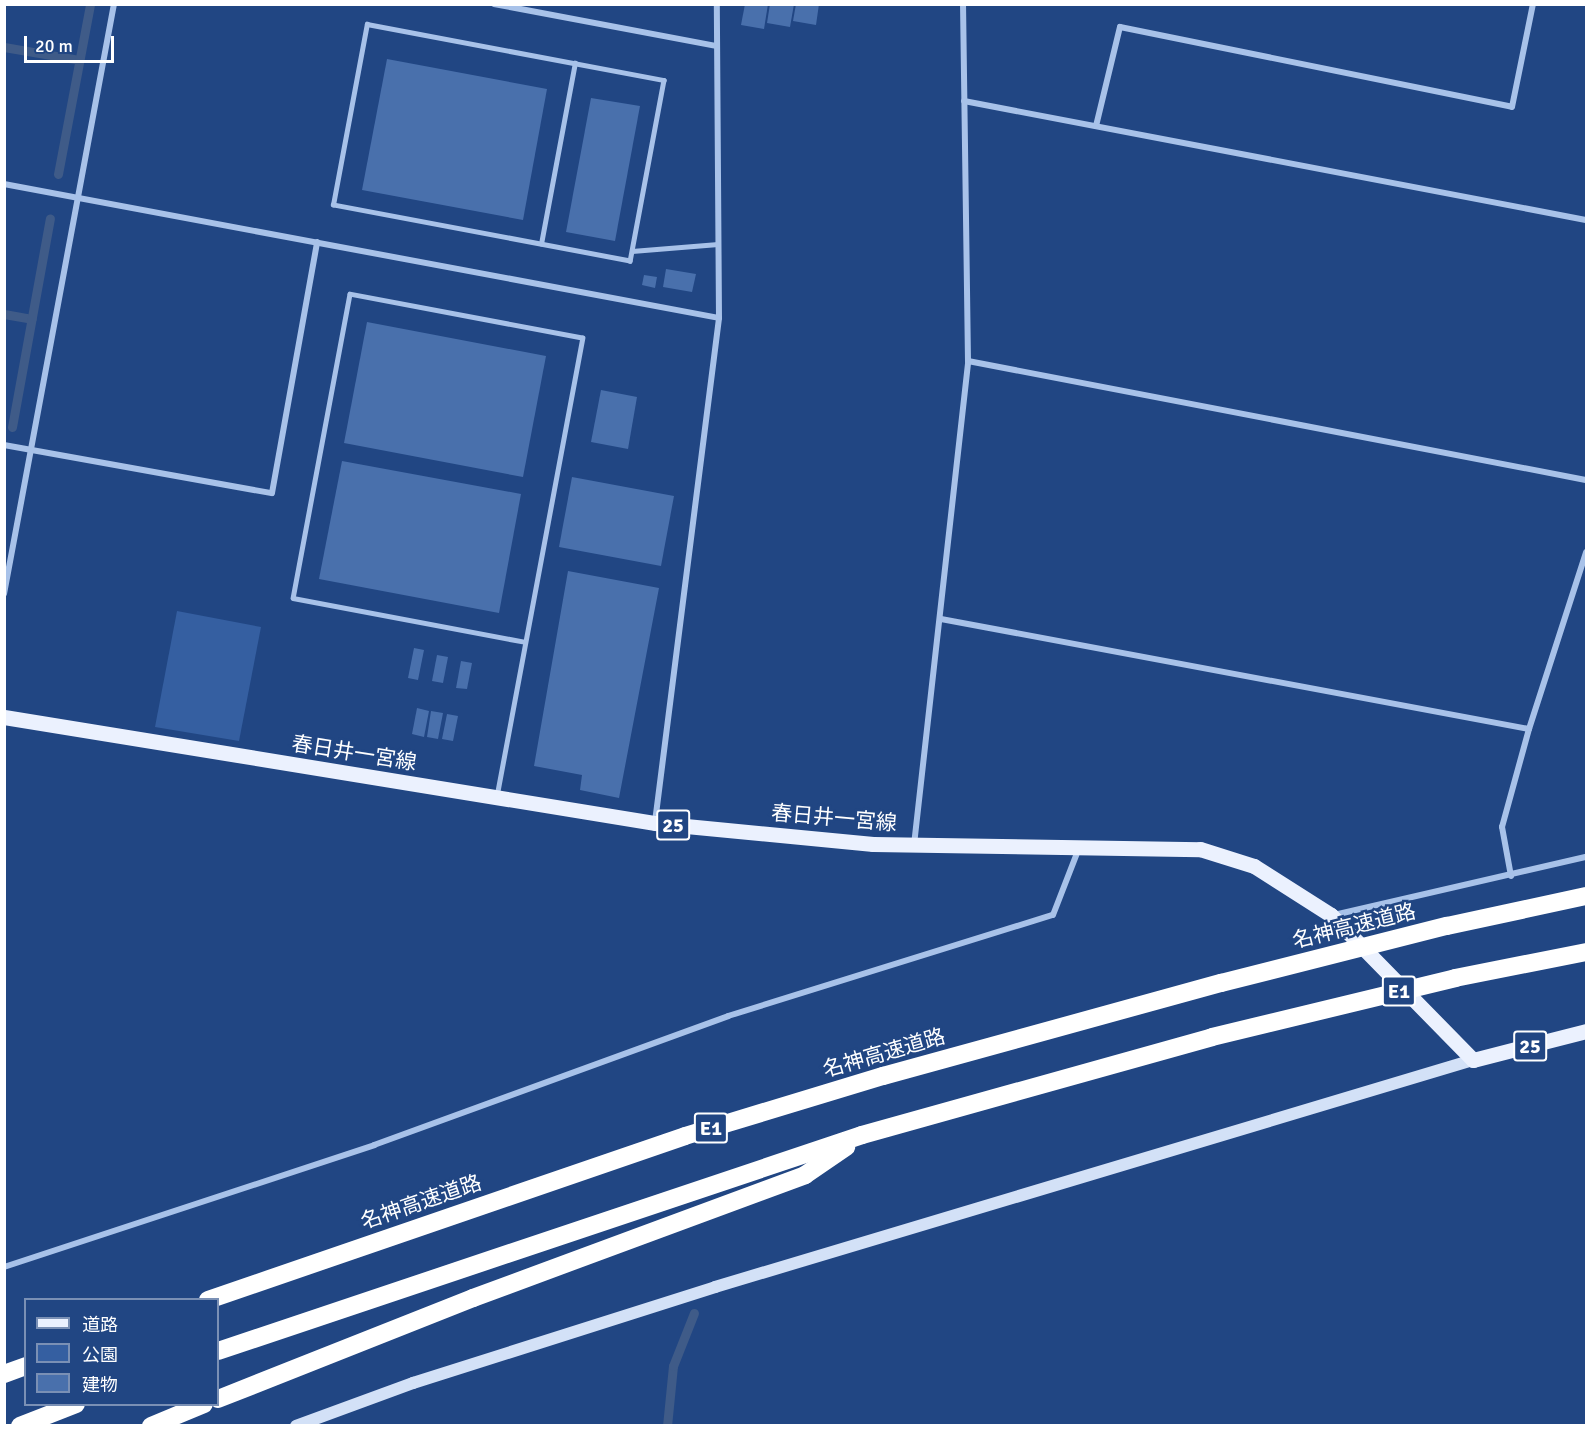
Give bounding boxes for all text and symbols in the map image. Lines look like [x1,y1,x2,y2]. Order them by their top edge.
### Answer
scale bar [27,24,117,62]
text: 20 m [35,35,73,57]
street label: 春日井一宮線 [290,731,418,775]
street label: 春日井一宮線 [770,800,898,836]
road number: 25 [655,808,691,842]
street label: 名神高速道路 [1290,899,1418,953]
road number: E1 [1381,974,1417,1008]
street label: 名神高速道路 [820,1024,948,1082]
road number: 25 [1512,1029,1548,1063]
road number: E1 [693,1111,729,1145]
street label: 名神高速道路 [357,1170,485,1234]
legend [24,1298,219,1406]
text: 道路 [82,1314,118,1336]
text: 公園 [82,1344,118,1366]
text: 建物 [82,1374,118,1396]

